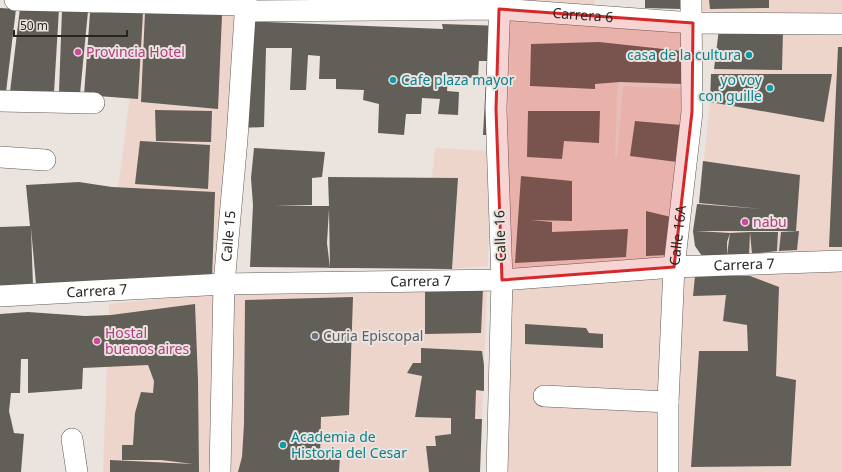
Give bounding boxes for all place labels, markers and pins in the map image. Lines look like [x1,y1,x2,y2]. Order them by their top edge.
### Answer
place label: Provincia Hotel [86,42,185,61]
place label: casa de la cultura [627,45,741,64]
marker: Provincia Hotel [73,47,83,57]
marker: casa de la cultura [744,50,754,60]
place label: Cafe plaza mayor [401,70,515,89]
place label: yo voy con guille [699,70,763,105]
marker: Cafe plaza mayor [388,75,398,85]
marker: yo voy con guille [765,83,775,93]
place label: nabu [753,212,787,231]
marker: nabu [740,217,750,227]
place label: Hostal buenos aires [105,323,189,358]
place label: Curia Episcopal [323,326,423,345]
marker: Curia Episcopal [310,331,320,341]
marker: Hostal buenos aires [92,336,102,346]
place label: Academia de Historia del Cesar [291,427,407,462]
marker: Academia de Historia del Cesar [278,440,288,450]

